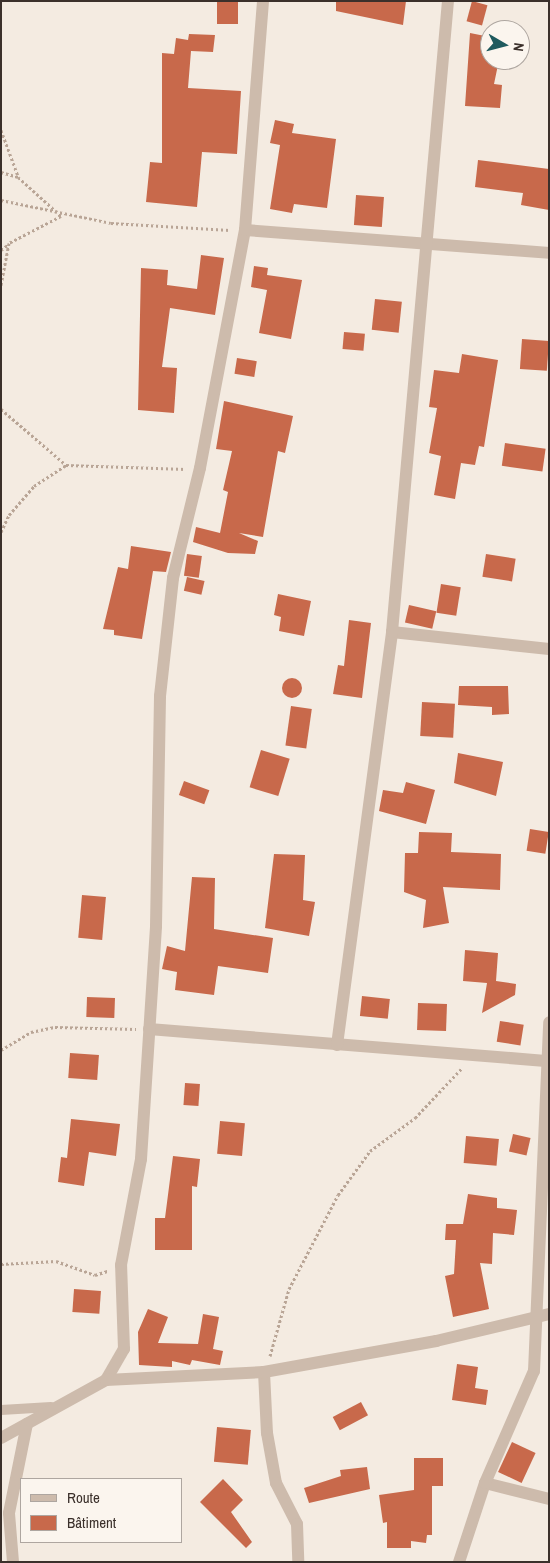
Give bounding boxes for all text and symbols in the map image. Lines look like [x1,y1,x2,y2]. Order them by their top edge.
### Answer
north arrow [480,20,530,70]
text: N [509,42,528,52]
legend [20,1478,182,1543]
text: Route [67,1487,100,1508]
text: Bâtiment [67,1512,116,1533]

